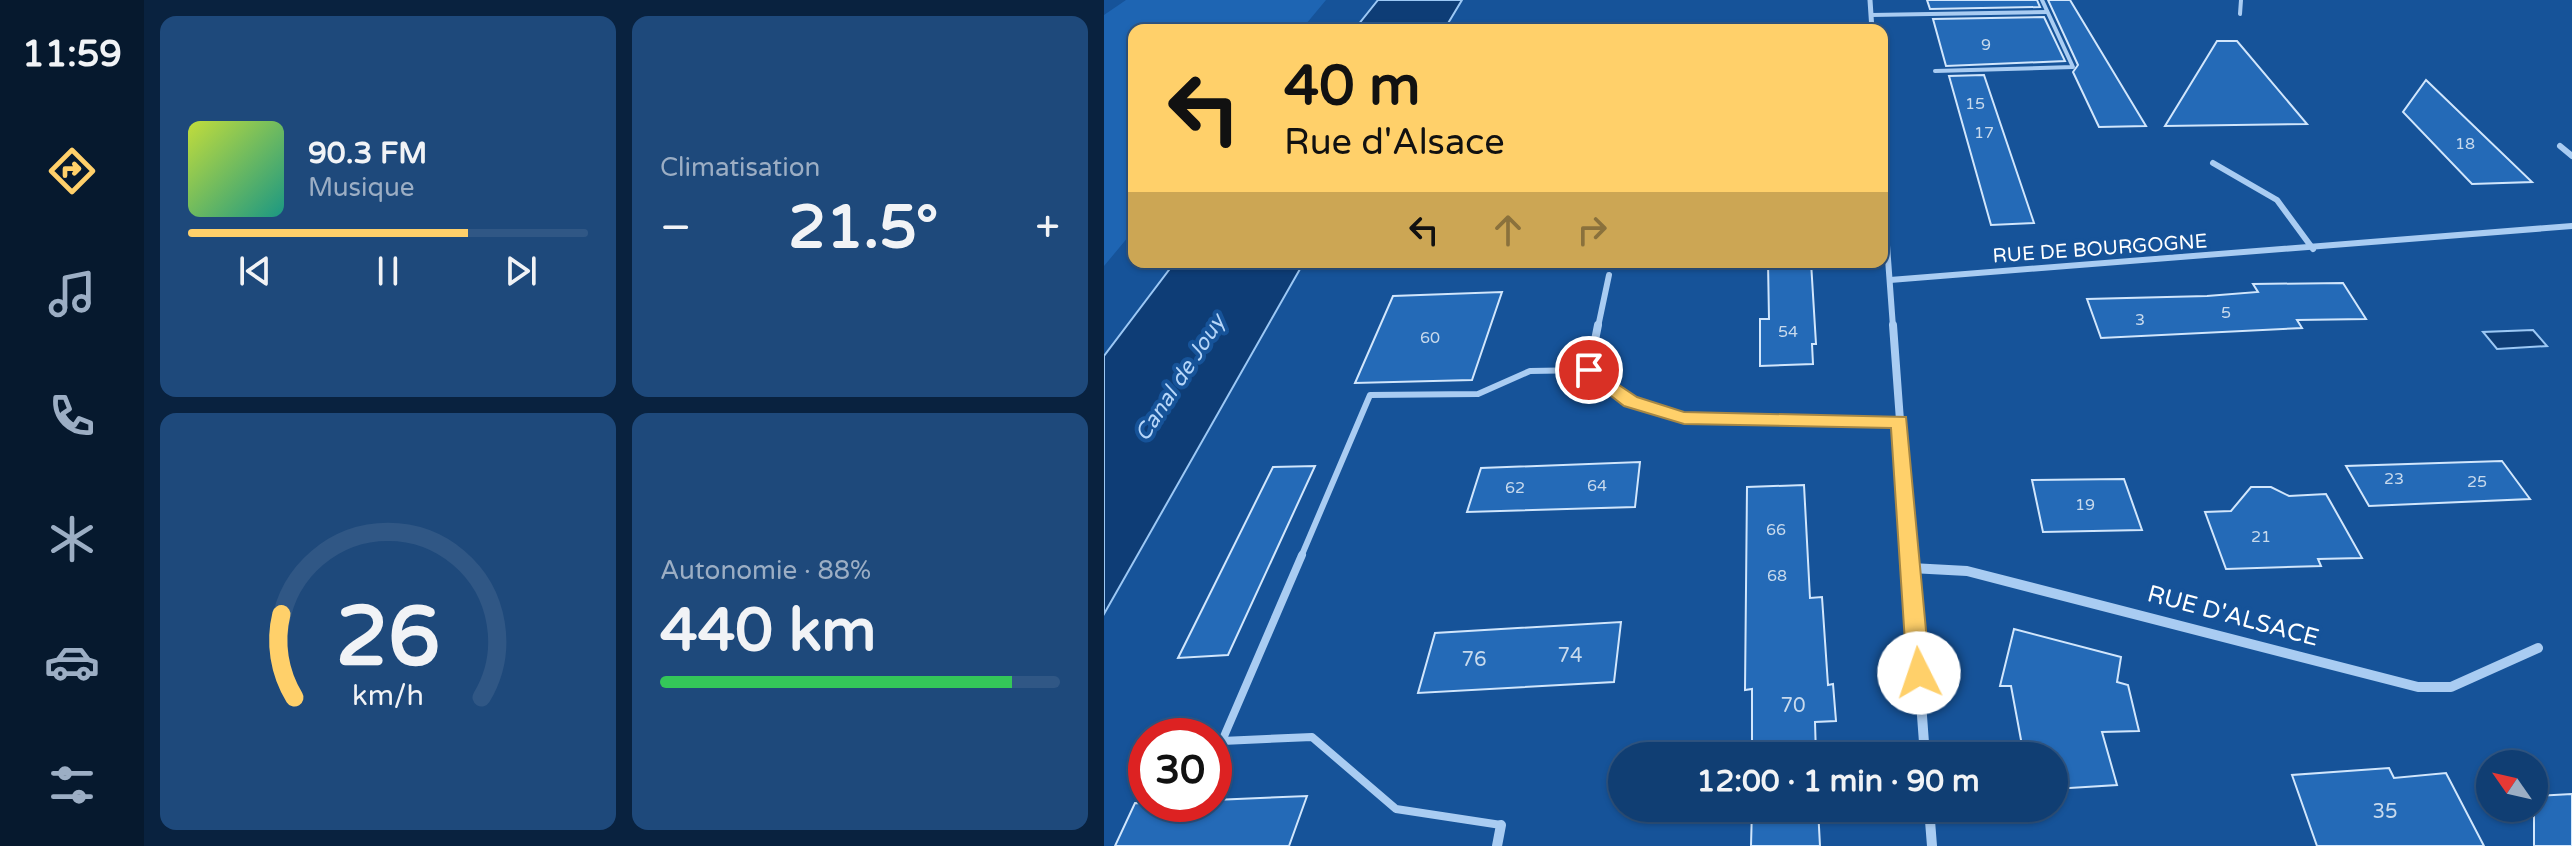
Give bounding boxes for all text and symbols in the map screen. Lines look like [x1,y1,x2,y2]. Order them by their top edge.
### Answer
text: 11:59 [22,33,122,76]
house number: 9 [1981,35,1991,55]
text: 40 m [1284,53,1420,120]
icon: left [1152,56,1256,160]
house number: 15 [1965,94,1985,114]
text: Rue d'Alsace [1284,121,1505,164]
house number: 17 [1974,123,1994,143]
house number: 18 [2455,134,2475,154]
text: 90.3 FM [308,135,427,172]
icon: directions [44,143,100,199]
text: Climatisation [660,152,820,183]
text: Musique [308,172,415,203]
text: 21.5° [788,192,938,264]
text: − [660,202,691,255]
text: + [1035,202,1060,255]
icon: left [1402,208,1446,252]
icon: ahead [1486,208,1530,252]
icon: right [1570,208,1614,252]
street label: RUE DE BOURGOGNE [1992,230,2208,268]
icon: previous [233,249,277,293]
icon: pause [366,249,410,293]
icon: next [499,249,543,293]
icon: music [44,266,100,322]
house number: 5 [2221,303,2231,323]
water label: Canal de Jouy [1129,308,1232,446]
house number: 3 [2135,310,2145,330]
house number: 54 [1778,322,1798,342]
house number: 60 [1420,328,1440,348]
pin [1555,336,1623,404]
icon: arrive [1567,348,1611,392]
icon: phone [44,388,100,444]
house number: 23 [2384,469,2404,489]
house number: 25 [2467,472,2487,492]
house number: 64 [1587,476,1607,496]
house number: 62 [1505,478,1525,498]
house number: 19 [2075,495,2095,515]
icon: climate [44,511,100,567]
house number: 66 [1766,520,1786,540]
house number: 21 [2251,527,2271,547]
text: Autonomie · 88% [660,555,871,586]
house number: 68 [1767,566,1787,586]
street label: RUE D'ALSACE [2144,579,2322,653]
text: 26 [336,587,440,687]
text: 440 km [660,595,876,667]
position arrow [1877,631,1961,715]
icon: car [44,634,100,690]
house number: 74 [1557,644,1583,668]
house number: 76 [1461,648,1487,672]
text: km/h [352,679,424,713]
house number: 70 [1780,694,1806,718]
speed limit sign: 30 [1128,718,1232,822]
north arrow [2476,750,2548,822]
map controls [2476,750,2548,822]
icon: filters [44,757,100,813]
text: 12:00 · 1 min · 90 m [1697,763,1979,800]
house number: 35 [2372,800,2398,824]

